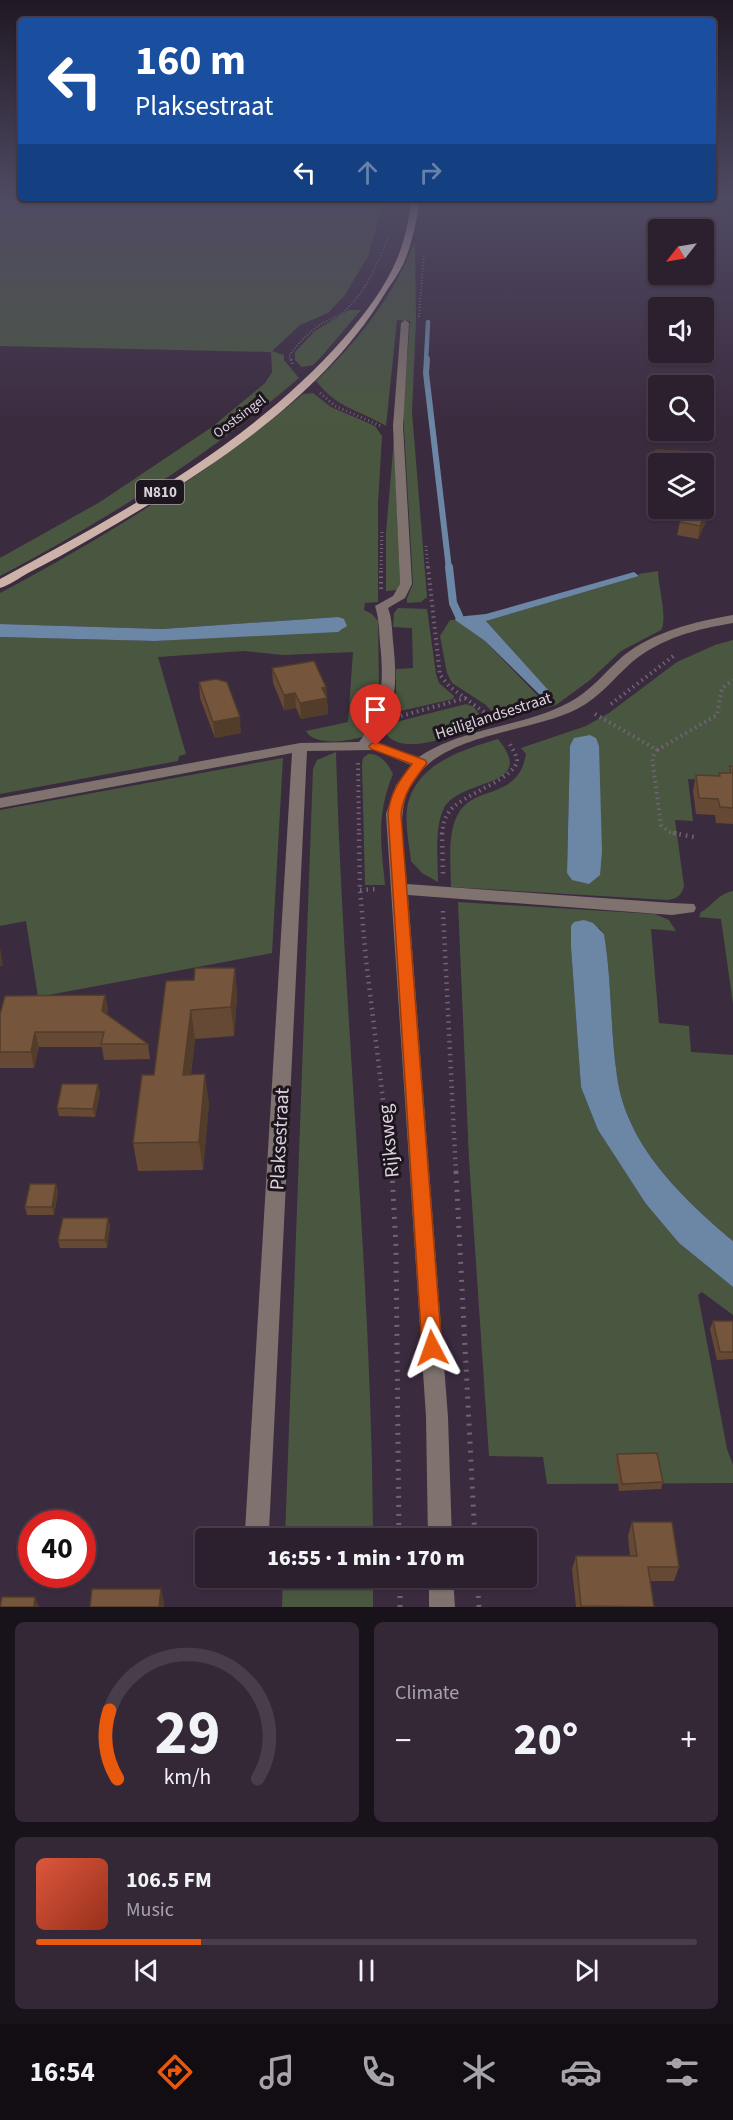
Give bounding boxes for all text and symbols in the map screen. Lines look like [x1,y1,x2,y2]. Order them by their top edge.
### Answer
text: 160 m [135,31,246,91]
icon: left [36,42,114,120]
text: Plaksestraat [135,87,273,126]
icon: left [288,156,321,189]
icon: ahead [351,156,384,189]
icon: right [414,156,447,189]
north arrow [648,219,714,285]
map controls [648,219,714,519]
button: sound [648,297,714,363]
button: search [648,375,714,441]
street label: Oostsingel [209,390,270,443]
button: layers [648,453,714,519]
road number: N810 [136,480,184,504]
pin [350,684,401,746]
street label: Heiliglandsestraat [432,687,555,745]
icon: arrive [359,693,392,726]
street label: Plaksestraat [263,1087,297,1191]
street label: Rijksweg [371,1103,407,1179]
position arrow [400,1316,464,1380]
speed limit sign: 40 [18,1510,96,1588]
text: 16:55 · 1 min · 170 m [267,1542,465,1574]
text: Climate [395,1679,459,1707]
text: 29 [154,1689,220,1778]
text: 20° [514,1708,578,1772]
text: − [395,1717,411,1764]
text: + [681,1717,697,1764]
text: km/h [163,1762,211,1793]
text: 106.5 FM [126,1864,212,1896]
text: Music [126,1896,174,1924]
icon: previous [130,1954,163,1987]
icon: pause [350,1954,383,1987]
icon: next [570,1954,603,1987]
icon: directions [154,2051,196,2093]
icon: music [256,2051,298,2093]
icon: phone [357,2051,399,2093]
icon: climate [458,2051,500,2093]
icon: car [560,2051,602,2093]
icon: filters [661,2051,703,2093]
text: 16:54 [30,2053,95,2092]

